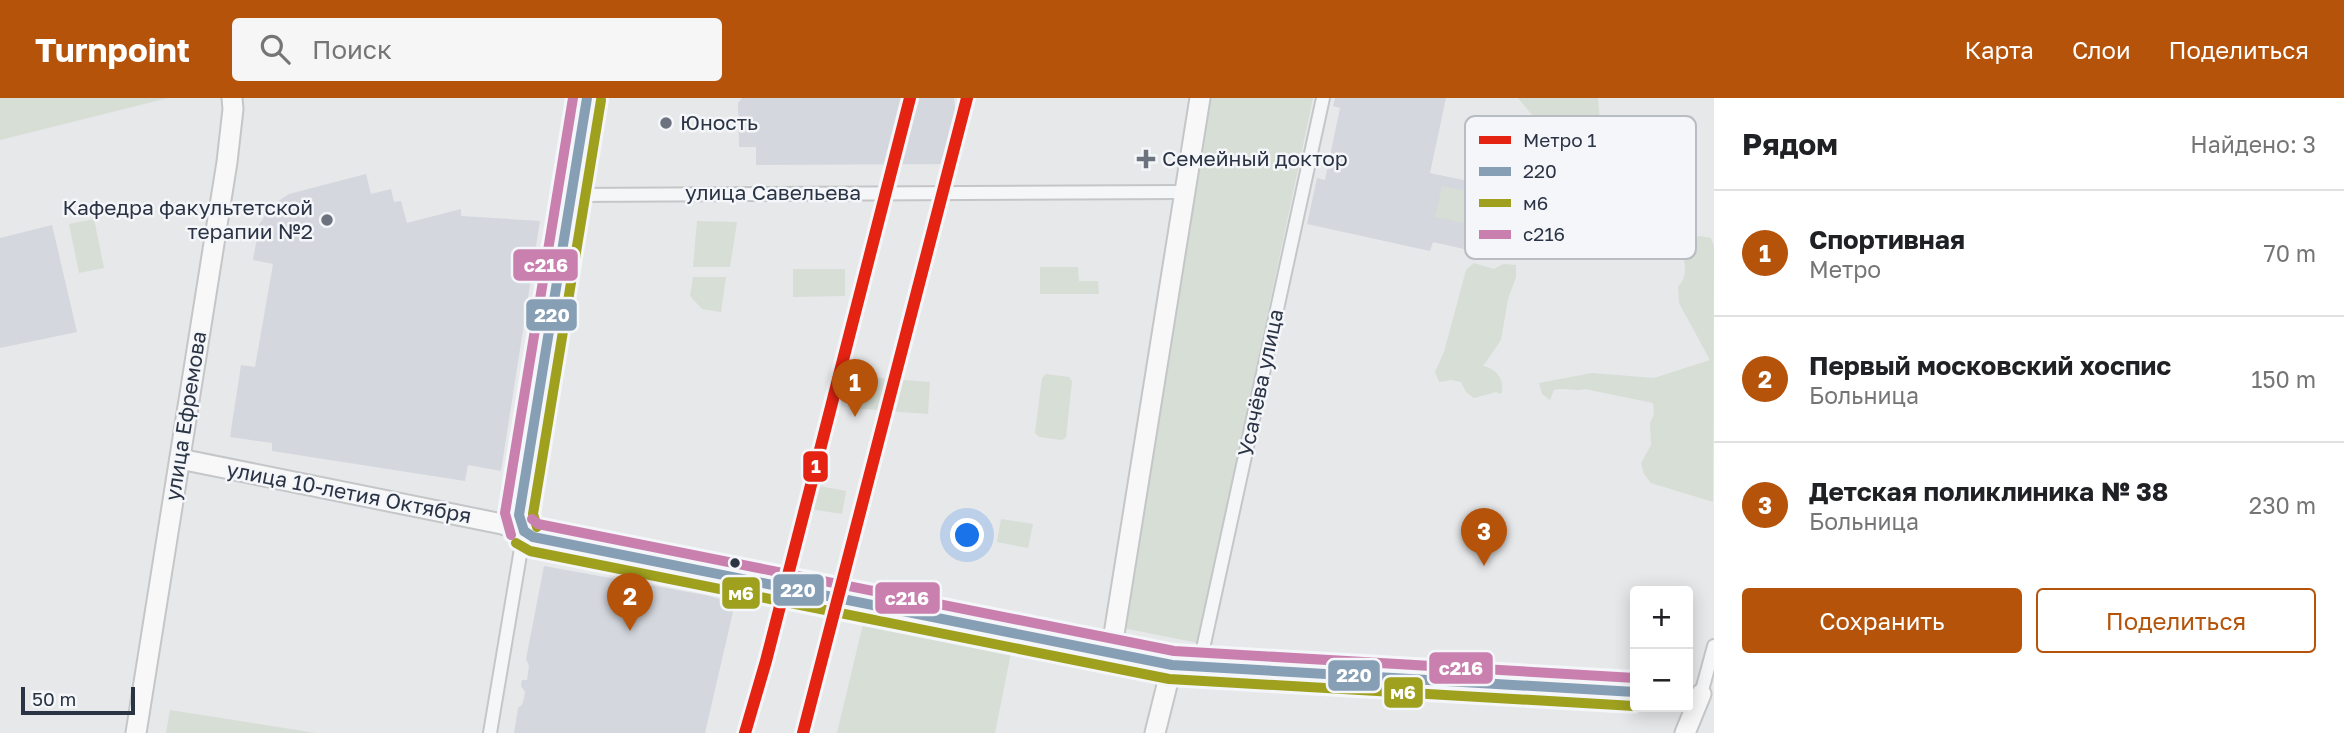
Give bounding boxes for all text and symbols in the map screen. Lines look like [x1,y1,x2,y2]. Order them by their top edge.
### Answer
search box [232,18,722,81]
text: Turnpoint [35,30,190,69]
icon: search [256,30,294,68]
text: Поиск [312,34,392,65]
text: Карта [1964,35,2034,64]
text: Слои [2072,35,2131,64]
text: Поделиться [2169,35,2309,64]
place label: Юность [680,109,758,135]
marker: Юность [658,115,674,131]
legend [1465,116,1696,259]
text: Рядом [1742,126,1838,162]
text: Метро 1 [1523,128,1597,151]
text: Найдено: 3 [2190,130,2316,158]
place label: Семейный доктор [1162,145,1348,171]
marker: Семейный доктор [1136,149,1156,169]
text: 220 [1523,159,1557,182]
street label: улица Савельева [685,179,861,205]
text: м6 [1523,191,1548,214]
place label: Кафедра факультетской терапии №2 [62,194,313,244]
marker: Кафедра факультетской терапии №2 [319,212,335,228]
text: с216 [1523,222,1565,245]
text: Спортивная [1809,224,1965,255]
text: 1 [1759,239,1771,267]
text: 70 m [2263,239,2316,267]
line badge: с216 [512,248,579,282]
text: с216 [524,253,568,276]
text: Метро [1809,255,1881,283]
line badge: 220 [525,298,578,332]
text: 220 [534,303,570,326]
street label: Усачёва улица [1232,306,1288,459]
street label: улица Ефремова [159,329,211,503]
text: Первый московский хоспис [1809,350,2171,381]
pin: 1 [832,359,878,417]
text: 2 [1758,365,1772,393]
text: 150 m [2251,365,2316,393]
text: Больница [1809,381,1919,409]
line badge: 1 [802,450,829,483]
text: 1 [811,454,821,477]
street label: улица 10-летия Октября [225,456,474,529]
text: Детская поликлиника № 38 [1809,476,2169,507]
text: 3 [1758,491,1772,519]
text: 230 m [2249,491,2316,519]
text: Больница [1809,507,1919,535]
pin: 3 [1461,508,1507,566]
your location [950,518,984,552]
unlabelled marker [728,556,742,570]
pin: 2 [607,573,653,631]
line badge: 220 [772,573,825,607]
line badge: м6 [721,576,761,610]
text: 220 [780,578,816,601]
text: м6 [728,581,754,604]
line badge: с216 [874,581,941,615]
text: с216 [885,586,929,609]
map controls [1630,586,1693,712]
button: + [1630,586,1693,649]
button: Сохранить [1742,588,2022,653]
button: Поделиться [2036,588,2316,653]
button: − [1630,649,1693,712]
line badge: с216 [1428,651,1494,685]
text: с216 [1439,656,1483,679]
line badge: 220 [1327,659,1381,692]
text: 220 [1336,663,1372,686]
line badge: м6 [1383,676,1424,709]
text: м6 [1390,680,1416,703]
scale bar [21,684,135,716]
text: 50 m [32,687,76,710]

